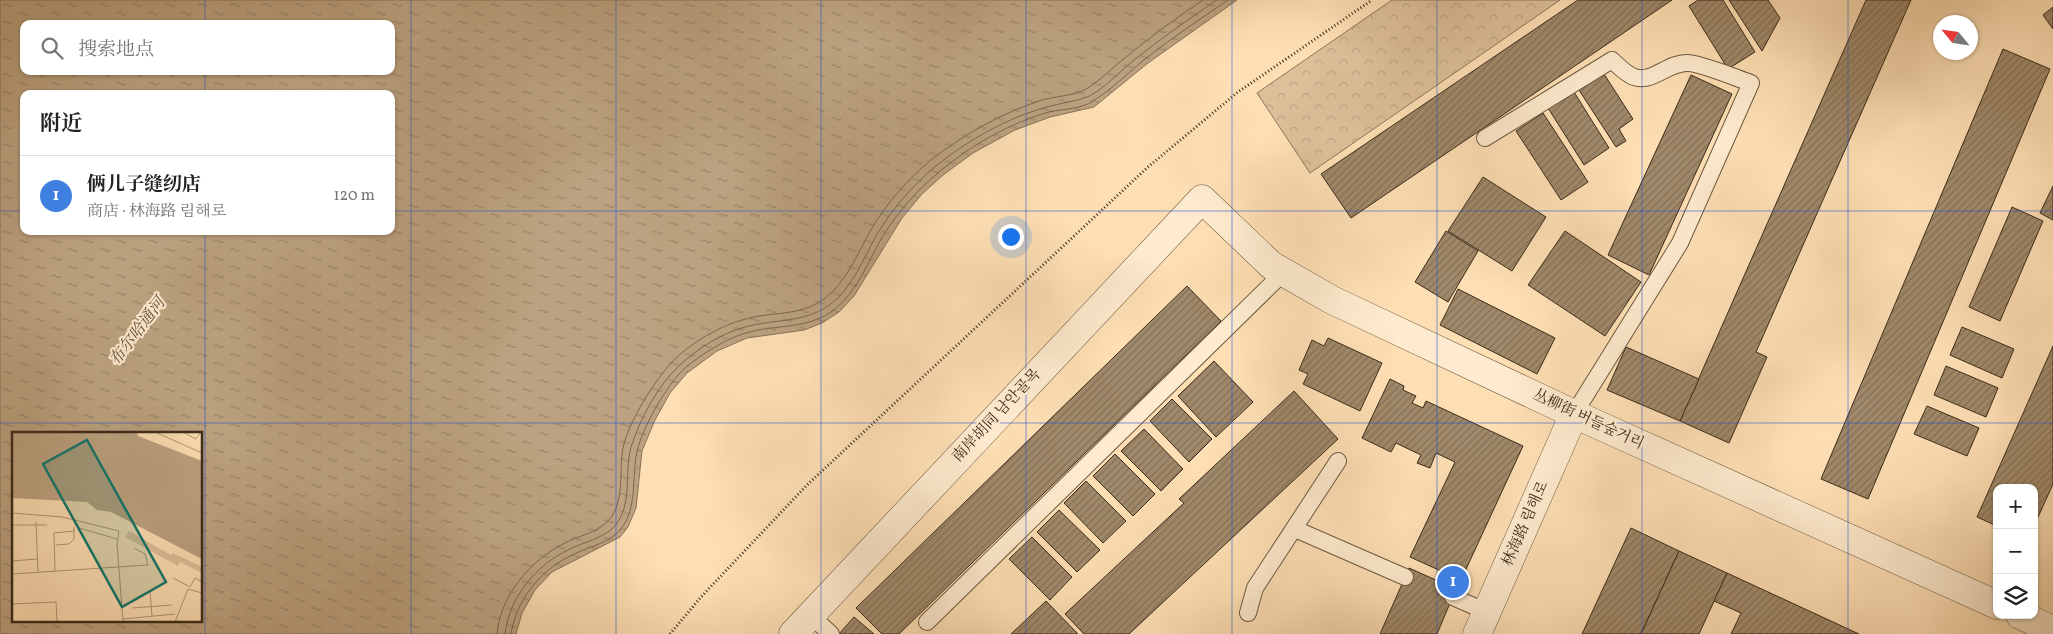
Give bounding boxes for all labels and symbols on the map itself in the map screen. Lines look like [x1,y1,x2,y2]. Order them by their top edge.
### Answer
north arrow [1933,15,1978,60]
your location [998,224,1024,250]
water label: 布尔哈通河 [105,291,173,371]
street label: 南岸胡同 남안골목 [948,364,1046,467]
street label: 丛柳街 버들숲거리 [1529,385,1647,455]
inset map [12,432,202,622]
street label: 林海路 림해로 [1498,477,1554,570]
pin: 1 [1437,563,1469,601]

